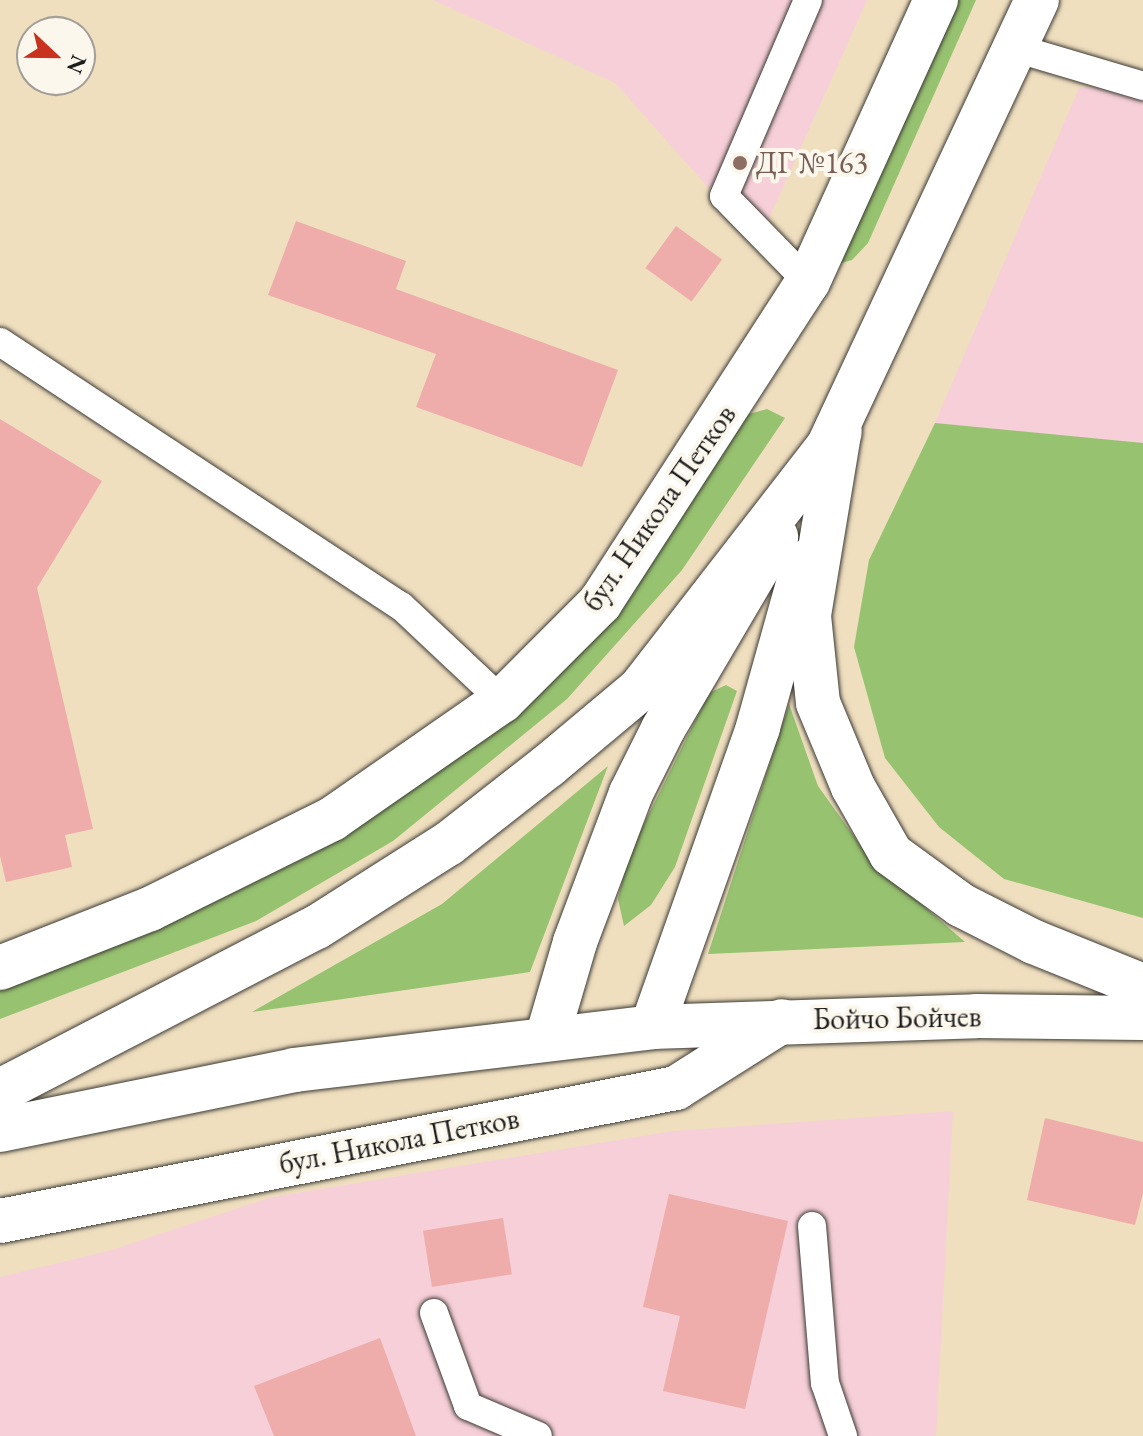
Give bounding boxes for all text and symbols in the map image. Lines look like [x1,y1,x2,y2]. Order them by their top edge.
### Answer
north arrow [16,16,96,96]
text: N [60,51,94,78]
place label: ДГ №163 [756,145,868,181]
marker: ДГ №163 [731,154,749,172]
street label: бул. Никола Петков [574,398,744,618]
street label: Бойчо Бойчев [812,999,982,1037]
street label: бул. Никола Петков [276,1100,522,1182]

